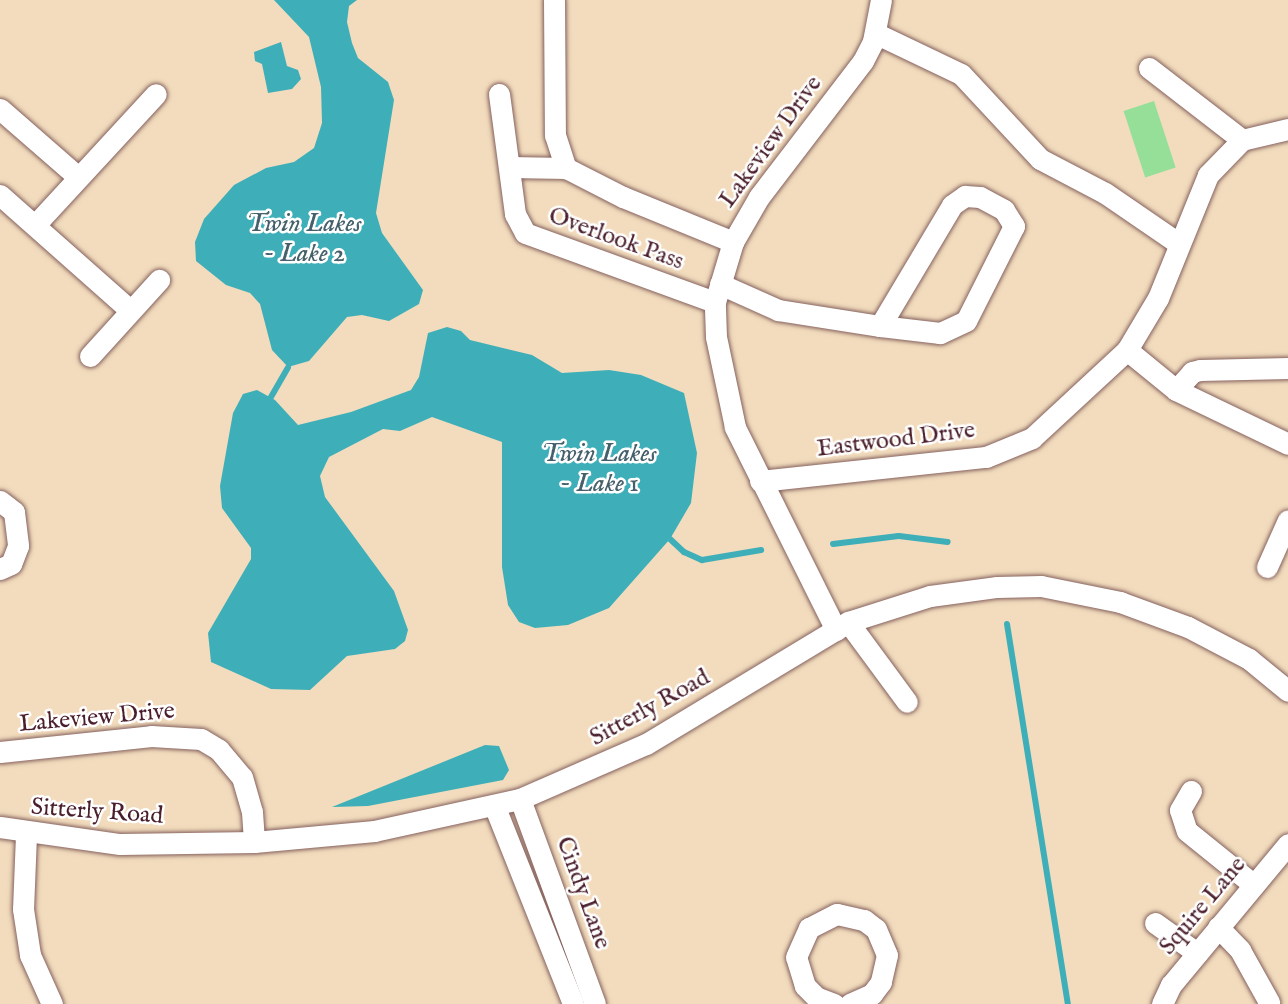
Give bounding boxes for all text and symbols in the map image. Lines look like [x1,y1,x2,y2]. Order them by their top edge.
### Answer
street label: Lakeview Drive [713,70,829,214]
street label: Overlook Pass [545,201,687,277]
water label: Twin Lakes - Lake 2 [247,208,361,270]
street label: Eastwood Drive [815,416,977,464]
water label: Twin Lakes - Lake 1 [542,438,656,500]
street label: Sitterly Road [585,663,715,753]
street label: Lakeview Drive [18,697,176,739]
street label: Sitterly Road [30,793,164,831]
street label: Cindy Lane [549,833,617,953]
street label: Squire Lane [1154,851,1252,961]

